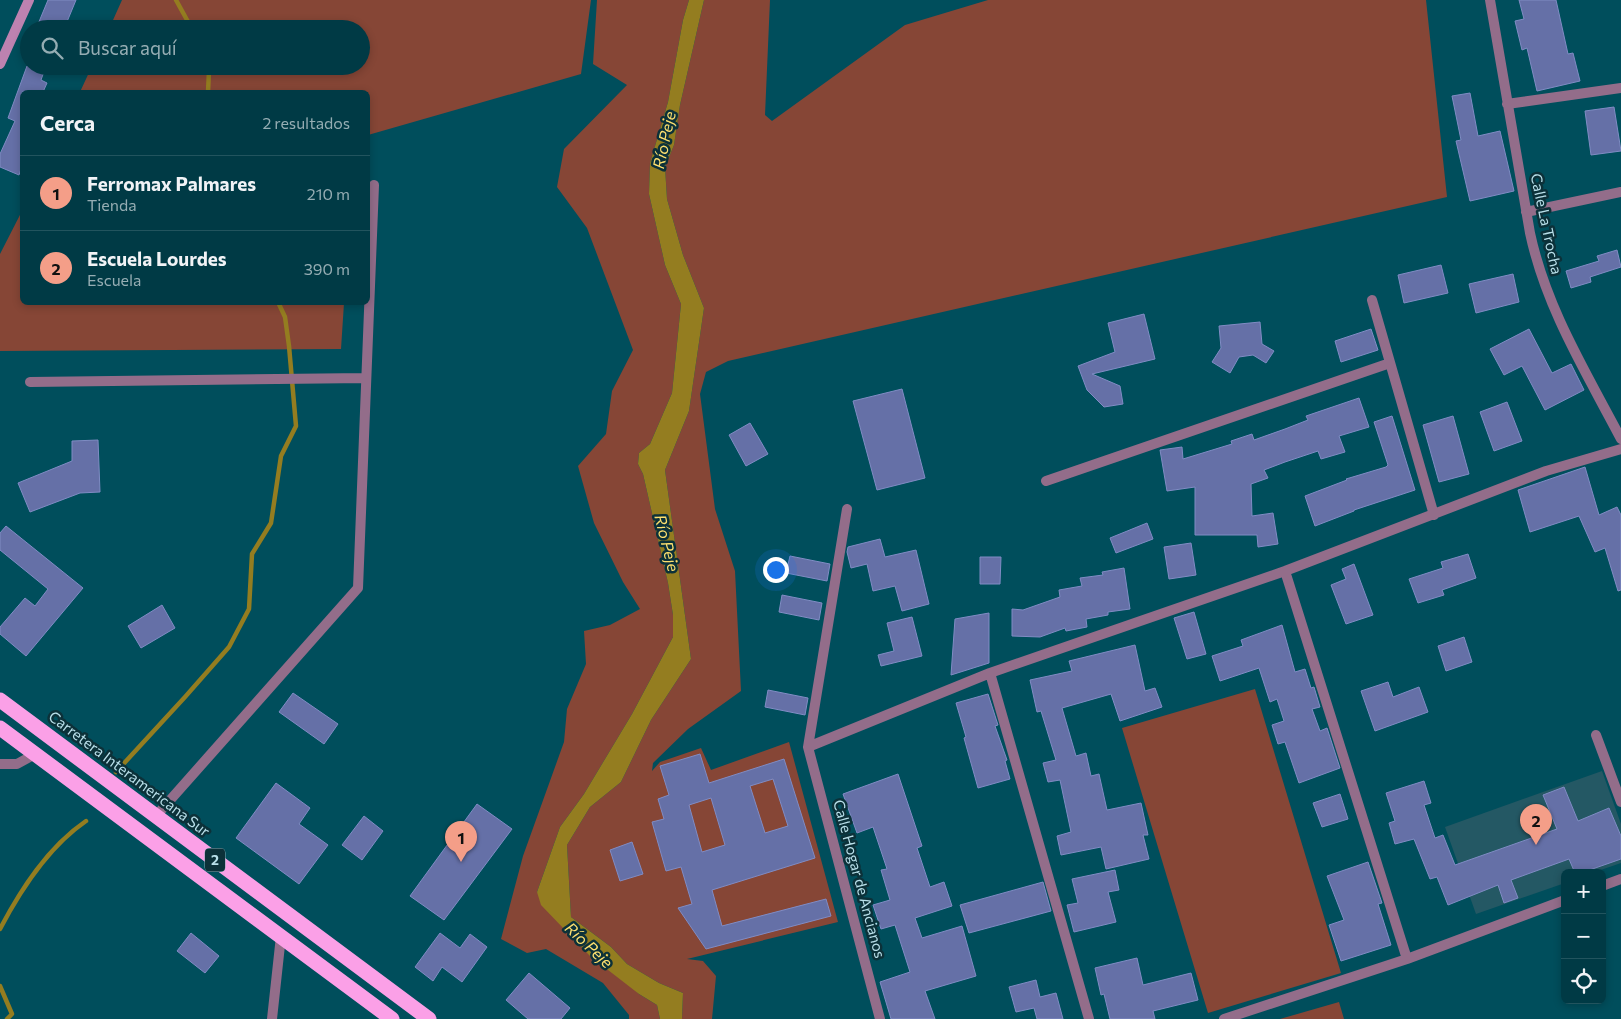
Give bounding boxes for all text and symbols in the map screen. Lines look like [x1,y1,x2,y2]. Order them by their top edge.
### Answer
search box [20,20,370,75]
icon: search [38,34,66,62]
text: Buscar aquí [78,36,177,59]
water label: Río Peje [648,109,679,170]
text: Cerca [40,110,95,135]
text: 2 resultados [262,113,350,132]
text: Ferromax Palmares [87,172,256,195]
street label: Calle La Trocha [1527,172,1566,276]
text: 1 [52,184,60,203]
text: 210 m [307,184,350,203]
text: Tienda [87,195,137,214]
text: Escuela Lourdes [87,247,227,270]
text: 2 [51,259,61,278]
text: 390 m [304,259,350,278]
text: Escuela [87,270,141,289]
water label: Río Peje [651,512,684,574]
your location [763,557,789,583]
street label: Carretera Interamericana Sur [45,707,214,840]
street label: Calle Hogar de Ancianos [830,798,890,960]
pin: 2 [1520,804,1552,845]
pin: 1 [445,821,477,862]
road number: 2 [205,848,225,872]
map controls [1561,869,1606,1004]
button: + [1561,869,1606,914]
button: − [1561,914,1606,959]
water label: Río Peje [562,918,618,972]
button: locate [1561,959,1606,1004]

